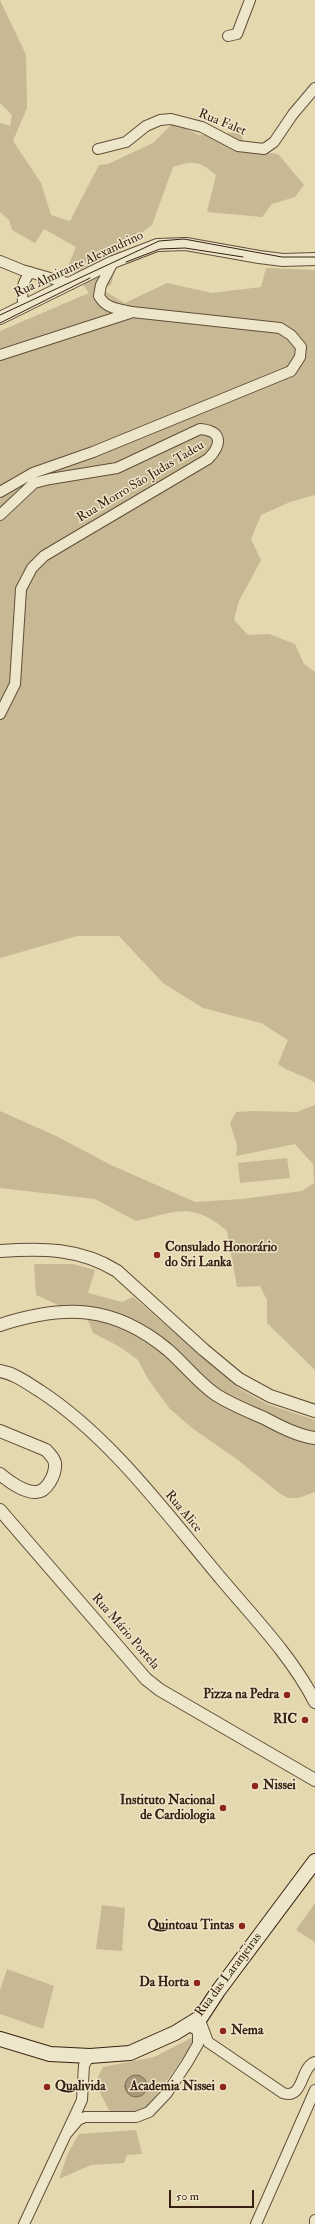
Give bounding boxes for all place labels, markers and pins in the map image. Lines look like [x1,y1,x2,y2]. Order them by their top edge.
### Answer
place label: Consulado Honorário do Sri Lanka [165,1240,277,1271]
marker: Consulado Honorário do Sri Lanka [152,1250,162,1260]
place label: Pizza na Pedra [203,1687,279,1703]
marker: Pizza na Pedra [282,1690,292,1700]
place label: RIC [273,1712,297,1728]
marker: RIC [300,1715,310,1725]
place label: Nissei [263,1778,296,1794]
marker: Nissei [250,1781,260,1791]
place label: Instituto Nacional de Cardiologia [120,1793,215,1824]
marker: Instituto Nacional de Cardiologia [218,1803,228,1813]
place label: Quintoau Tintas [147,1918,234,1934]
marker: Quintoau Tintas [237,1921,247,1931]
place label: Da Horta [139,1975,189,1991]
marker: Da Horta [192,1978,202,1988]
place label: Nema [231,2023,263,2039]
marker: Nema [218,2026,228,2036]
place label: Qualivida [55,2079,106,2095]
place label: Academia Nissei [130,2079,215,2095]
marker: Qualivida [42,2082,52,2092]
marker: Academia Nissei [218,2082,228,2092]

